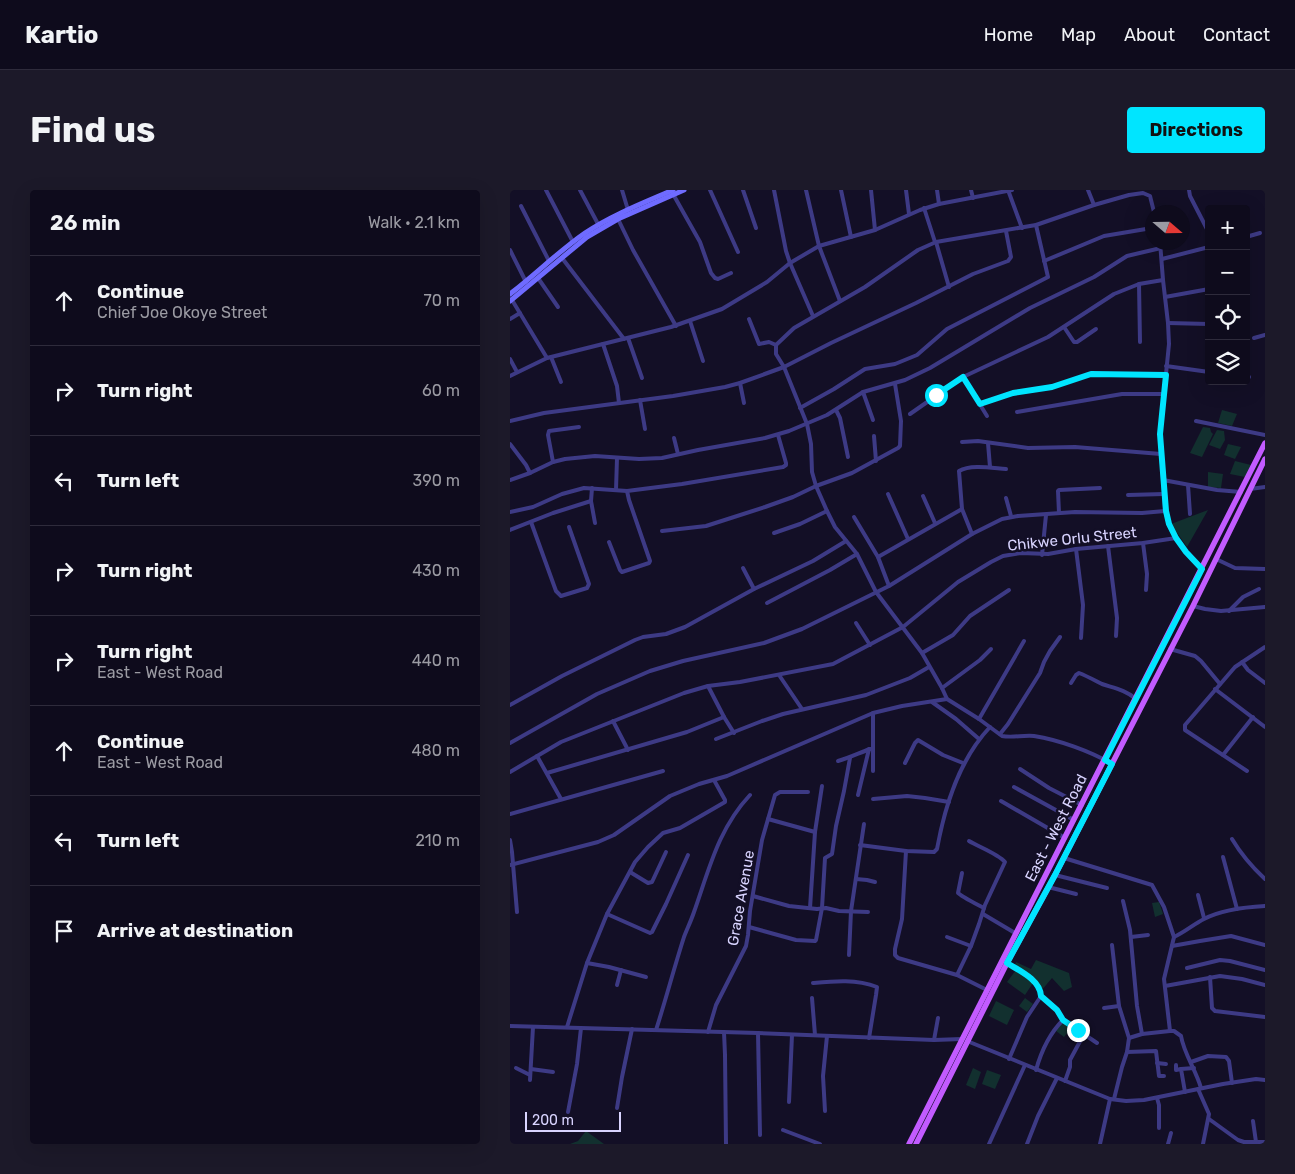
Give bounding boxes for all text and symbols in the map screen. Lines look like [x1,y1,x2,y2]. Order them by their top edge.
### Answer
text: Kartio [25,21,99,49]
text: Home [984,24,1033,46]
text: Map [1061,24,1096,46]
text: About [1124,24,1175,46]
text: Contact [1203,24,1270,46]
button: Directions [1127,107,1265,153]
text: Find us [30,109,155,151]
north arrow [1145,205,1190,250]
map controls [1205,205,1250,385]
button: + [1205,205,1250,250]
text: 26 min [50,210,121,235]
text: Walk · 2.1 km [368,213,460,232]
button: − [1205,250,1250,295]
text: Continue [97,280,184,303]
icon: ahead [50,287,78,315]
text: 70 m [423,291,460,310]
button: locate [1205,295,1250,340]
text: Chief Joe Okoye Street [97,303,267,322]
button: layers [1205,340,1250,385]
icon: right [50,377,78,405]
text: Turn right [97,379,192,402]
text: 60 m [422,381,460,400]
route start [925,384,948,407]
icon: left [50,467,78,495]
text: Turn left [97,469,179,492]
text: 390 m [413,471,460,490]
street label: Chikwe Orlu Street [1006,523,1138,555]
icon: right [50,557,78,585]
text: Turn right [97,559,192,582]
text: 430 m [412,561,460,580]
text: Turn right [97,640,192,663]
icon: right [50,647,78,675]
text: 440 m [412,651,460,670]
text: East - West Road [97,663,223,682]
text: Continue [97,730,184,753]
icon: ahead [50,737,78,765]
text: 480 m [412,741,460,760]
text: East - West Road [97,753,223,772]
street label: East - West Road [1021,771,1091,885]
icon: left [50,827,78,855]
text: Turn left [97,829,179,852]
text: 210 m [415,831,460,850]
street label: Grace Avenue [724,849,758,947]
icon: arrive [50,917,78,945]
text: Arrive at destination [97,919,293,942]
route end [1067,1019,1090,1042]
scale bar [525,1109,621,1132]
text: 200 m [532,1112,574,1129]

